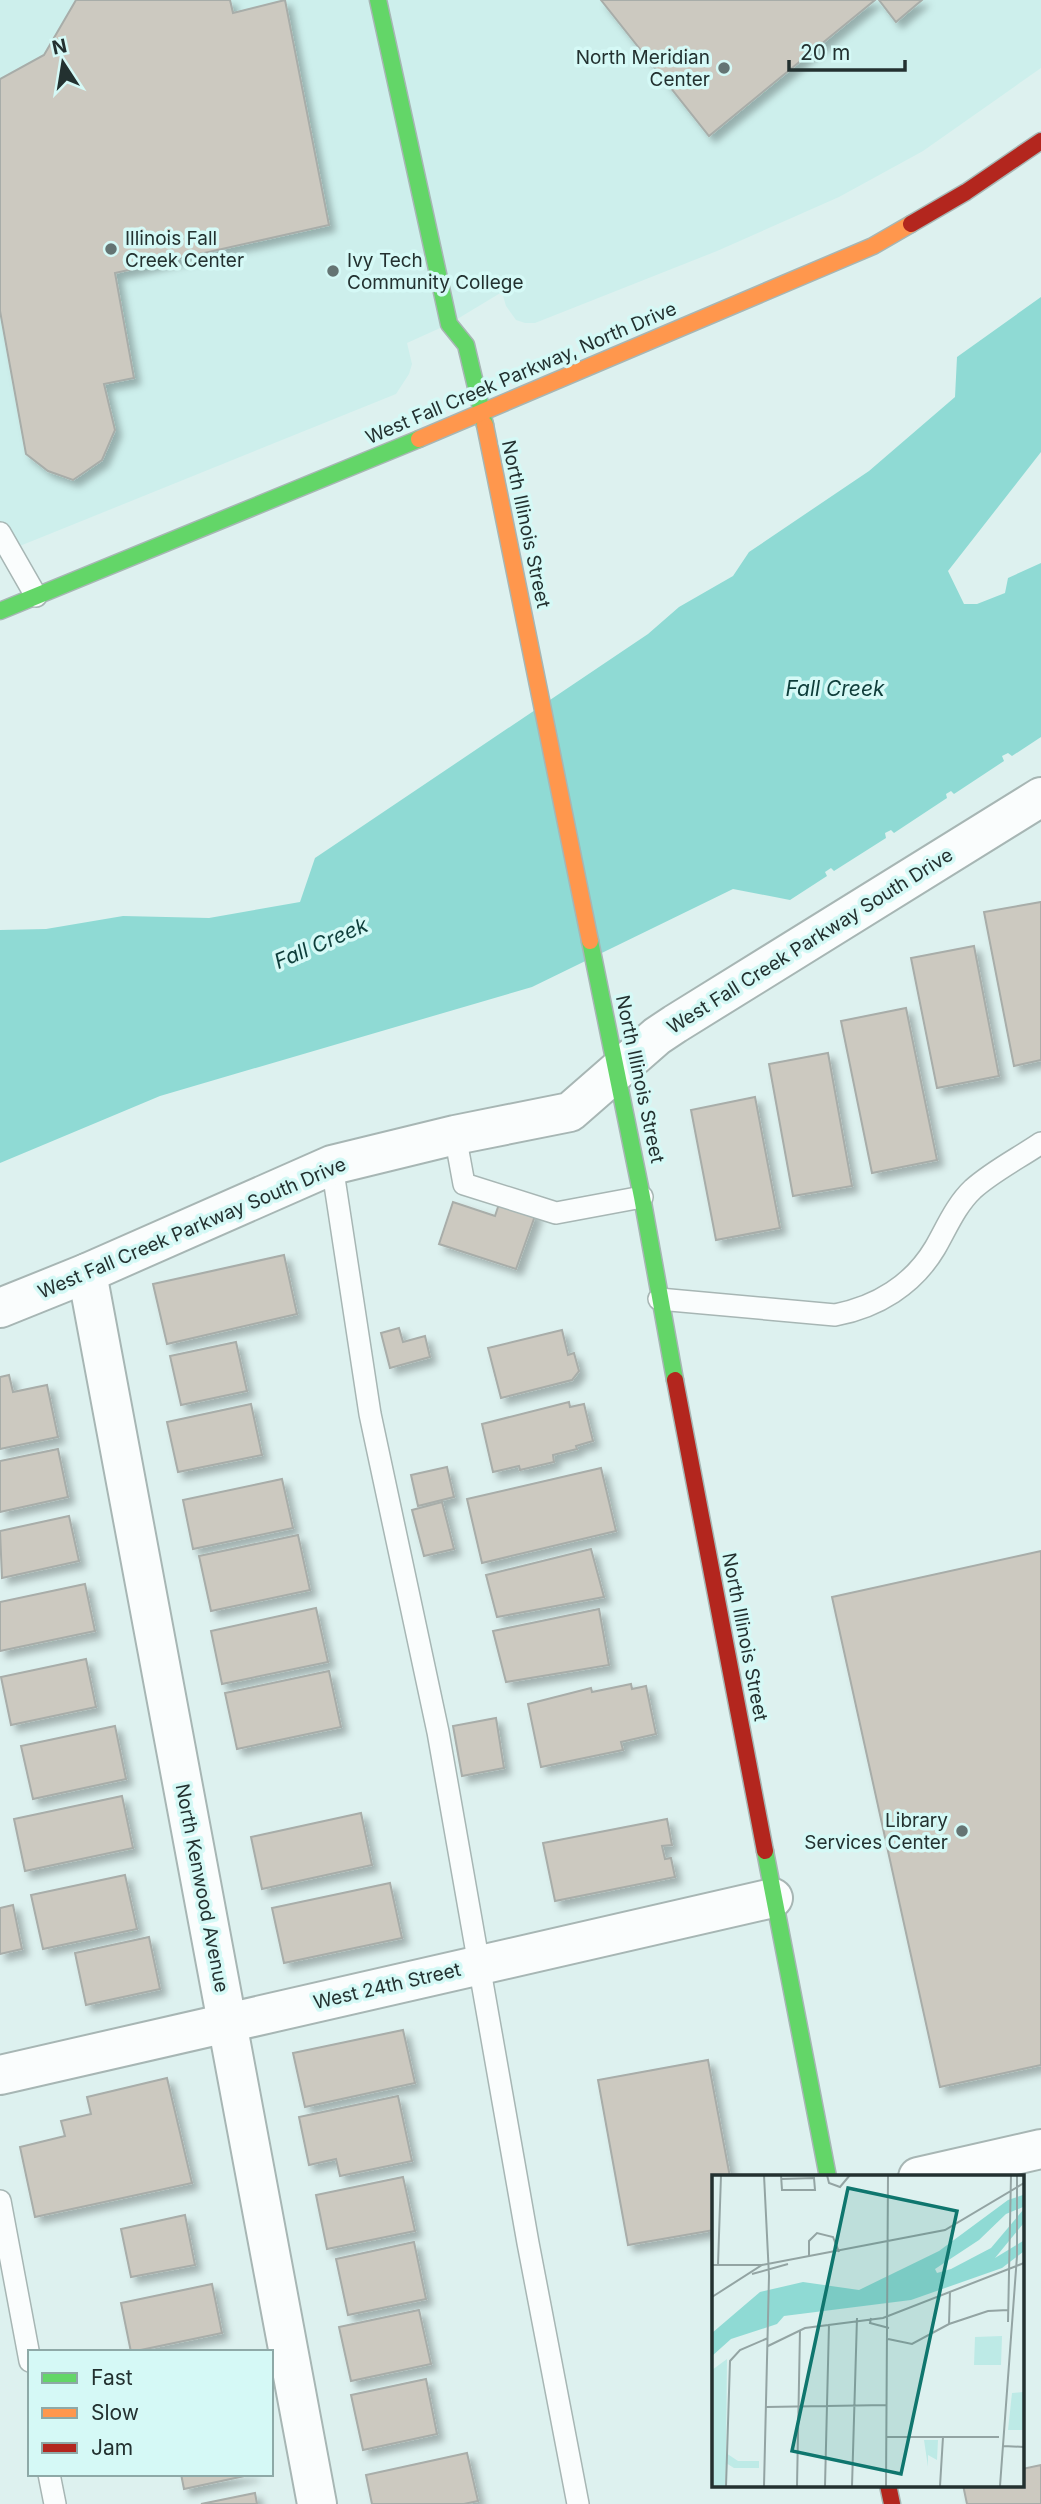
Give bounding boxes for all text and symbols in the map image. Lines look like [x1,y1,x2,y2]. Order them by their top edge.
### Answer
north arrow [28,28,98,98]
scale bar [789,28,904,72]
text: N [50,34,69,60]
text: 20 m [800,40,850,65]
place label: North Meridian Center [576,46,710,91]
marker: North Meridian Center [716,60,732,76]
place label: Illinois Fall Creek Center [125,227,244,272]
marker: Illinois Fall Creek Center [103,241,119,257]
place label: Ivy Tech Community College [347,249,524,294]
marker: Ivy Tech Community College [325,263,341,279]
street label: West Fall Creek Parkway, North Drive [362,297,680,449]
street label: North Illinois Street [497,438,555,610]
water label: Fall Creek [785,676,885,701]
street label: West Fall Creek Parkway South Drive [663,843,957,1039]
water label: Fall Creek [270,912,372,974]
street label: North Illinois Street [611,993,669,1165]
street label: West Fall Creek Parkway South Drive [35,1152,349,1304]
street label: North Illinois Street [717,1551,773,1723]
street label: North Kenwood Avenue [170,1782,234,1994]
place label: Library Services Center [804,1809,948,1854]
marker: Library Services Center [954,1823,970,1839]
street label: West 24th Street [311,1958,463,2014]
inset map [712,2175,1024,2486]
legend [28,2350,273,2476]
text: Fast [91,2365,133,2390]
text: Slow [91,2400,139,2425]
text: Jam [91,2435,133,2460]

